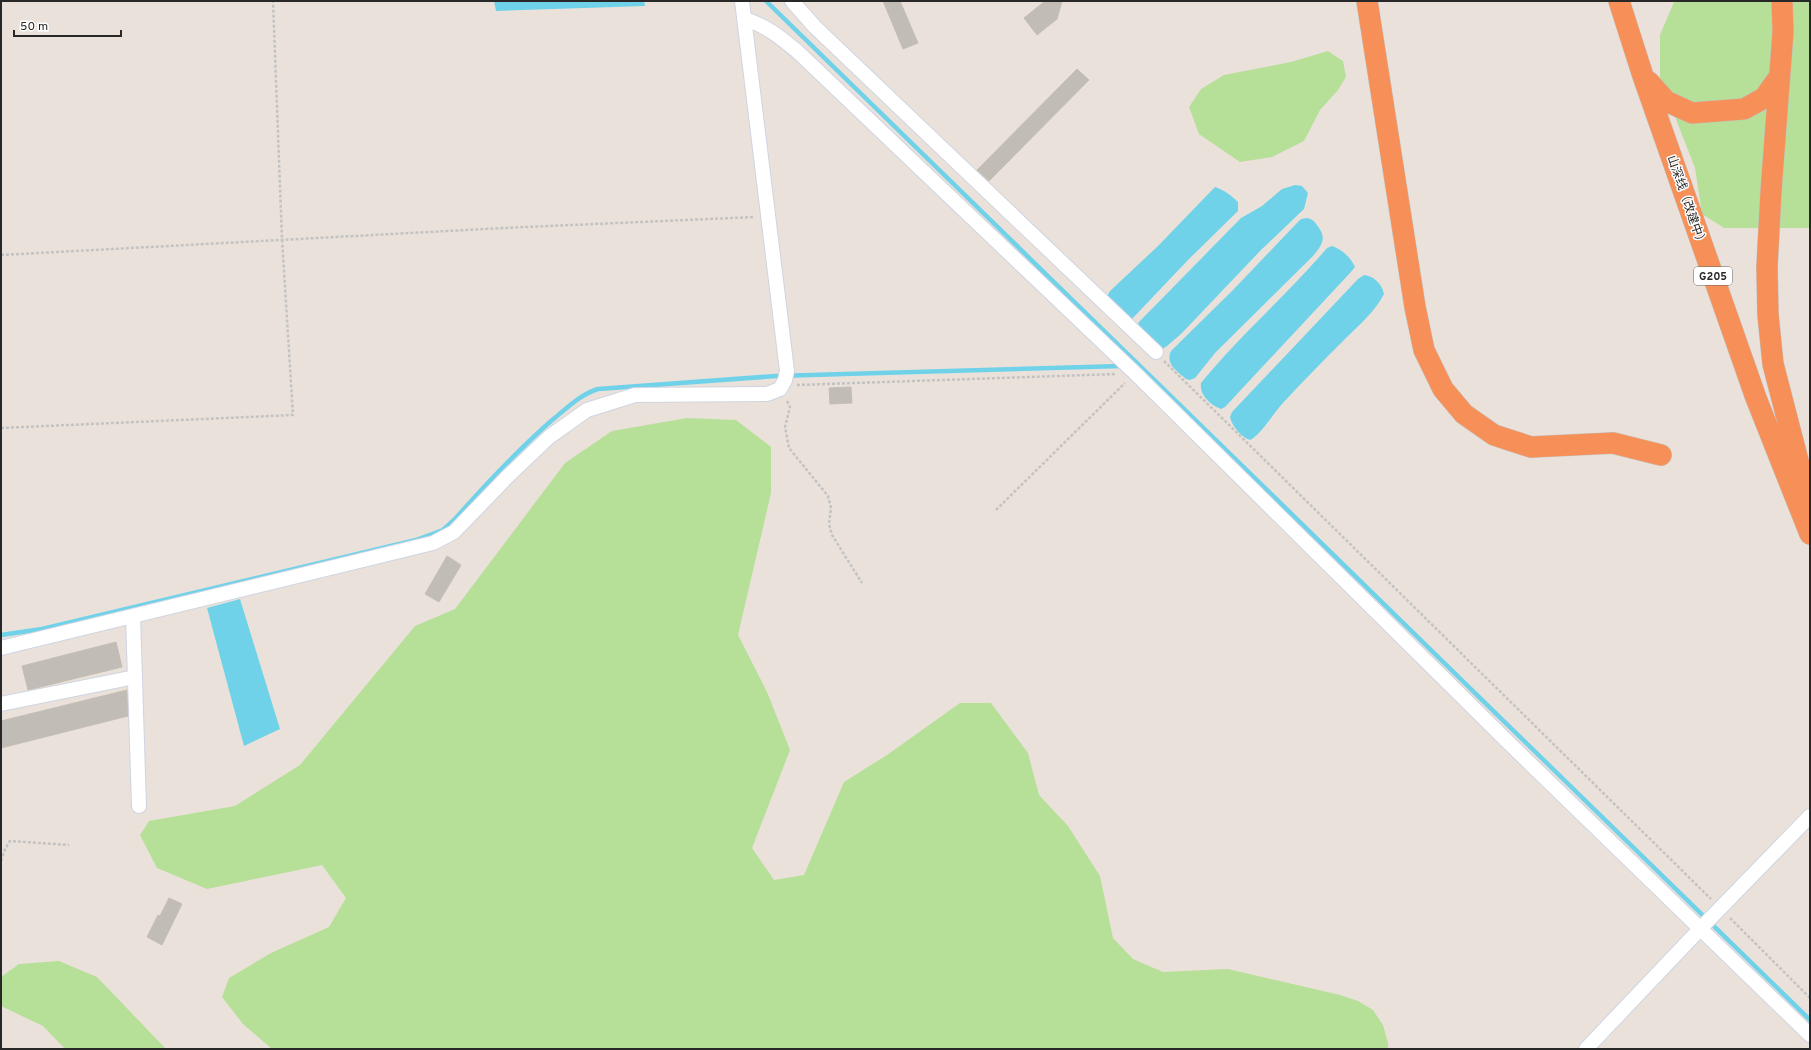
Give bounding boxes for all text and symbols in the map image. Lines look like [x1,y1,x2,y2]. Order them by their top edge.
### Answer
scale bar [14,12,121,38]
text: 50 m [20,19,48,35]
street label: 山深线（改建中） [1663,153,1709,249]
road number: G205 [1694,267,1732,285]

